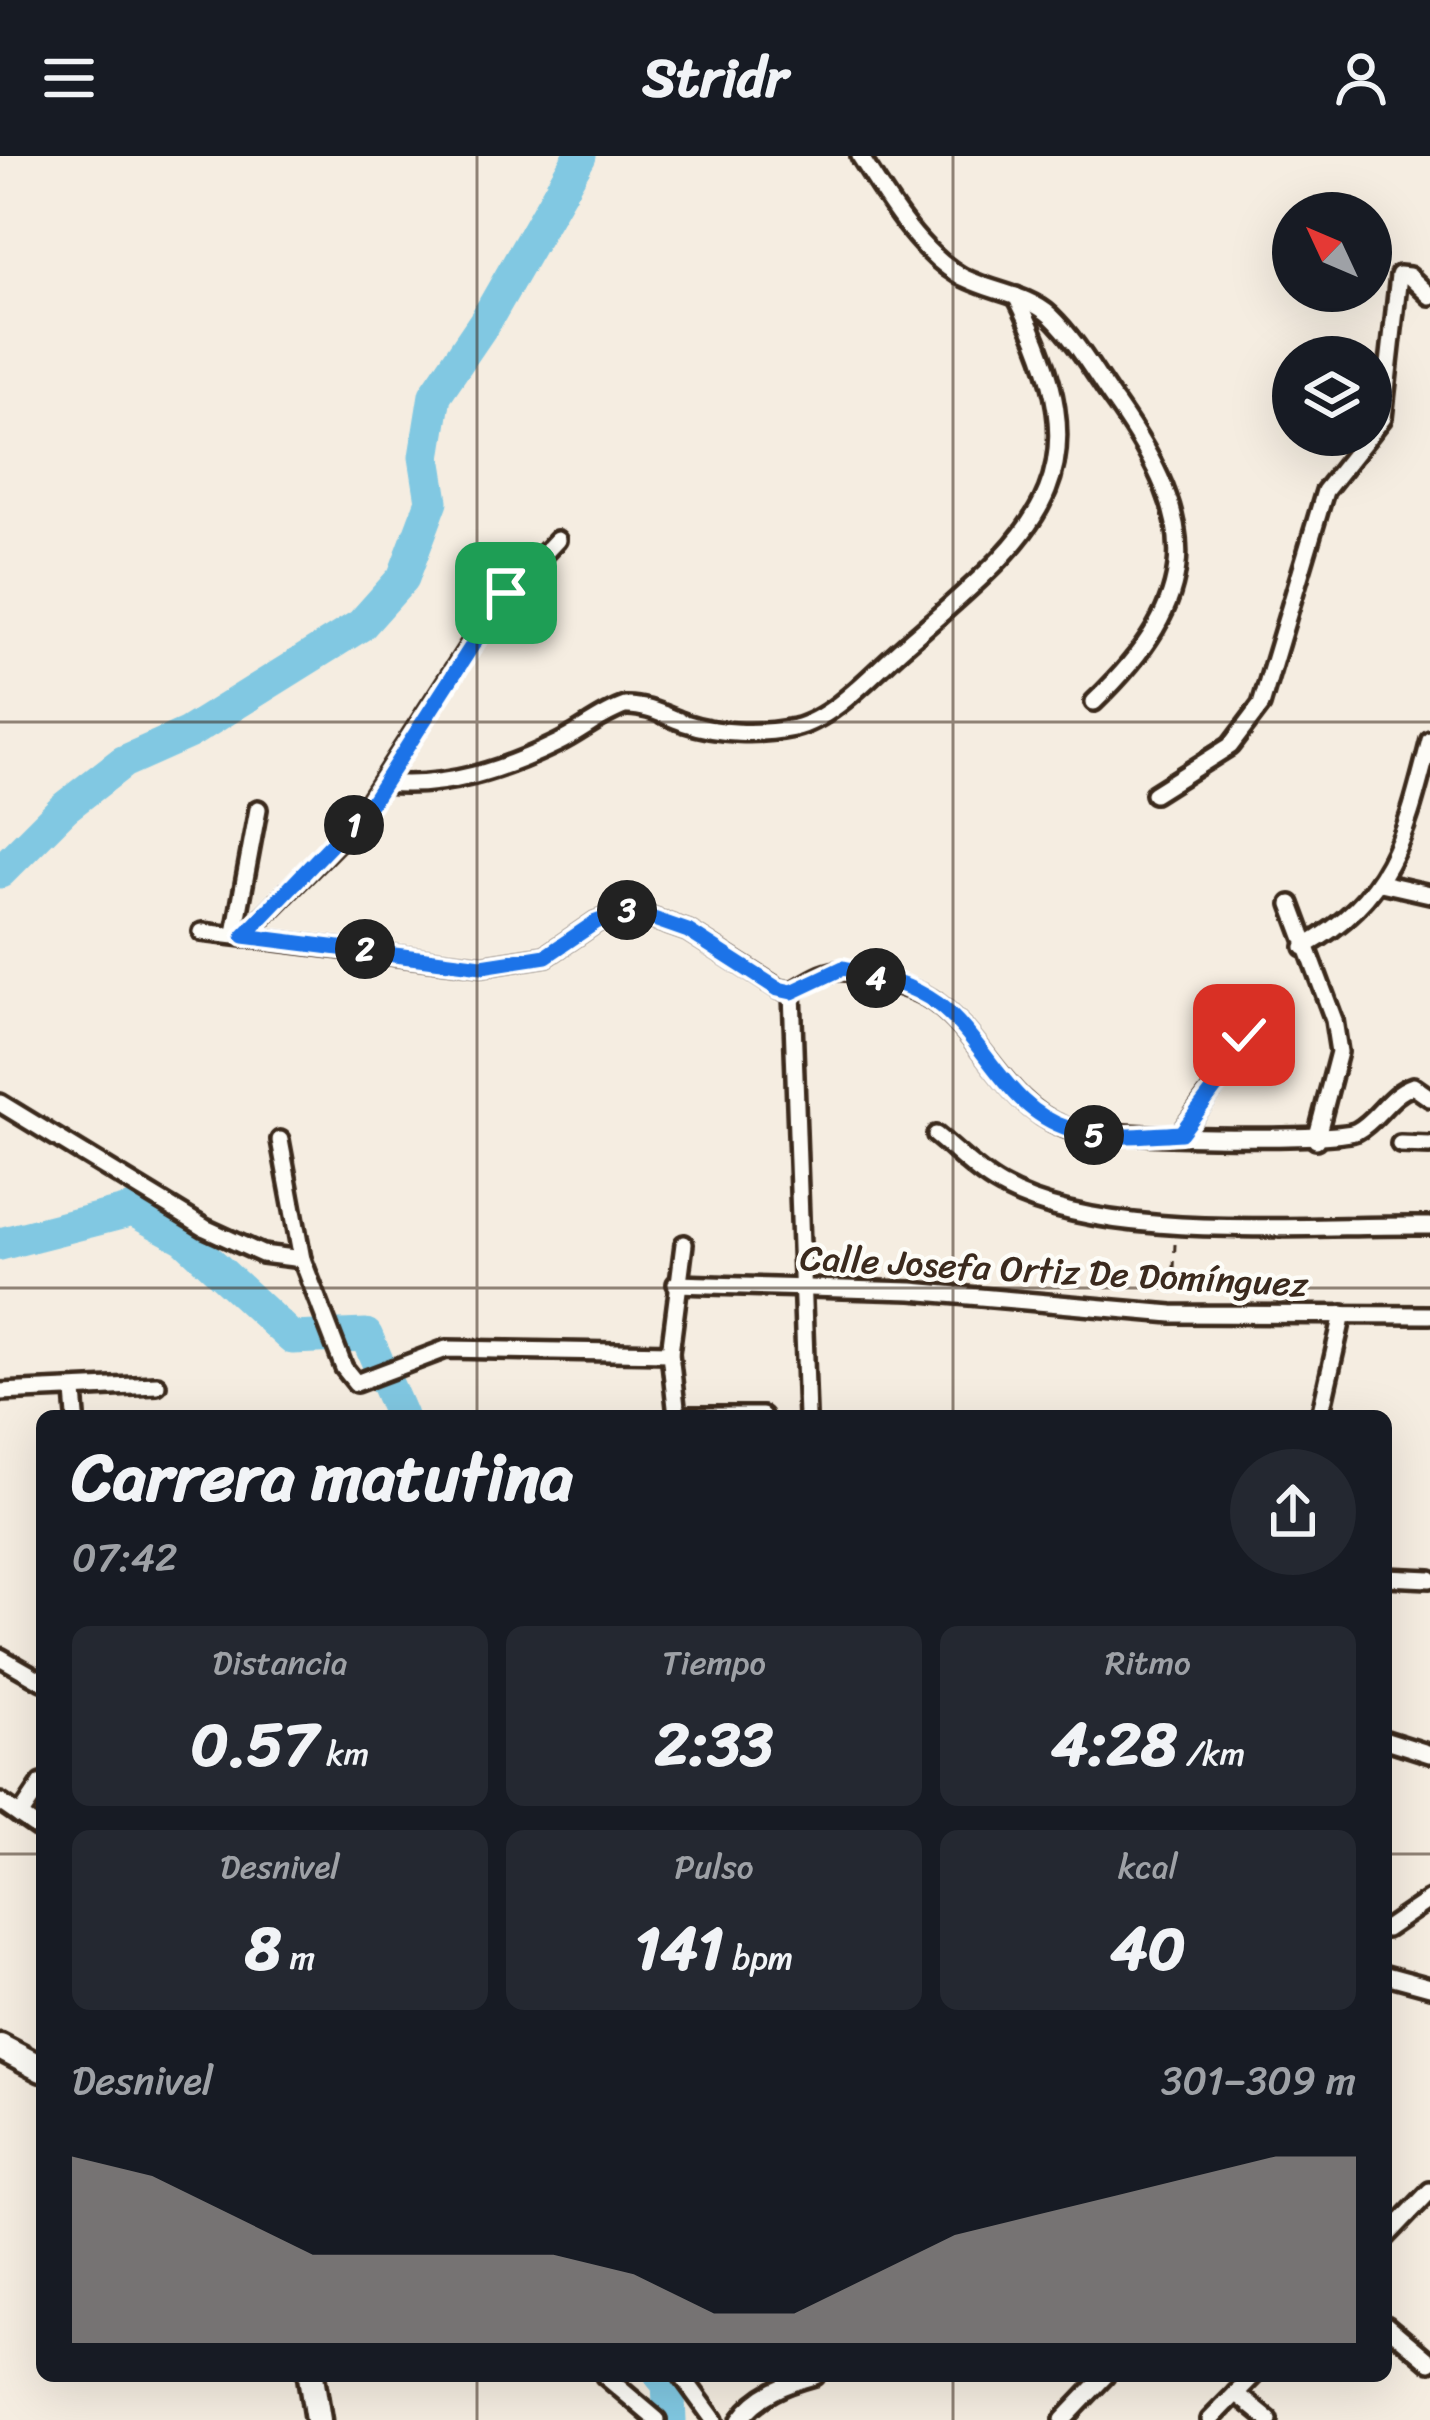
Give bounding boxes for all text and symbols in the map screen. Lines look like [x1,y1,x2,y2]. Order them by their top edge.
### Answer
text: Stridr [642,30,788,126]
icon: menu [36,45,102,111]
icon: person [1328,45,1394,111]
north arrow [1272,192,1392,312]
map controls [1272,192,1392,456]
button: layers [1272,336,1392,456]
pin [455,542,557,644]
icon: arrive [473,560,539,626]
pin: 1 [324,795,384,855]
text: 1 [347,796,361,854]
pin: 3 [597,880,657,940]
text: 3 [618,881,636,939]
pin: 2 [335,919,395,979]
text: 2 [355,920,375,978]
pin: 4 [846,948,906,1008]
text: 4 [866,949,886,1007]
pin [1193,984,1295,1086]
icon: check [1211,1002,1277,1068]
pin: 5 [1064,1105,1124,1165]
text: 5 [1084,1106,1104,1164]
street label: Calle Josefa Ortiz De Domínguez [798,1226,1310,1316]
text: Carrera matutina [72,1419,573,1536]
button: share [1230,1449,1356,1575]
text: 07:42 [72,1523,178,1592]
text: Distancia [212,1634,348,1692]
text: Tiempo [662,1634,766,1692]
text: Ritmo [1105,1634,1191,1692]
text: 0.57 [191,1692,318,1798]
text: 2:33 [655,1692,773,1798]
text: 4:28 [1051,1692,1177,1798]
text: km [318,1725,369,1783]
text: /km [1177,1725,1245,1783]
text: Desnivel [220,1838,340,1896]
text: Pulso [674,1838,754,1896]
text: kcal [1118,1838,1178,1896]
text: 8 [245,1896,281,2002]
text: 141 [635,1896,724,2002]
text: 40 [1110,1896,1186,2002]
text: m [281,1929,315,1987]
text: bpm [724,1929,793,1987]
text: Desnivel [72,2046,213,2115]
text: 301–309 m [1161,2046,1356,2115]

